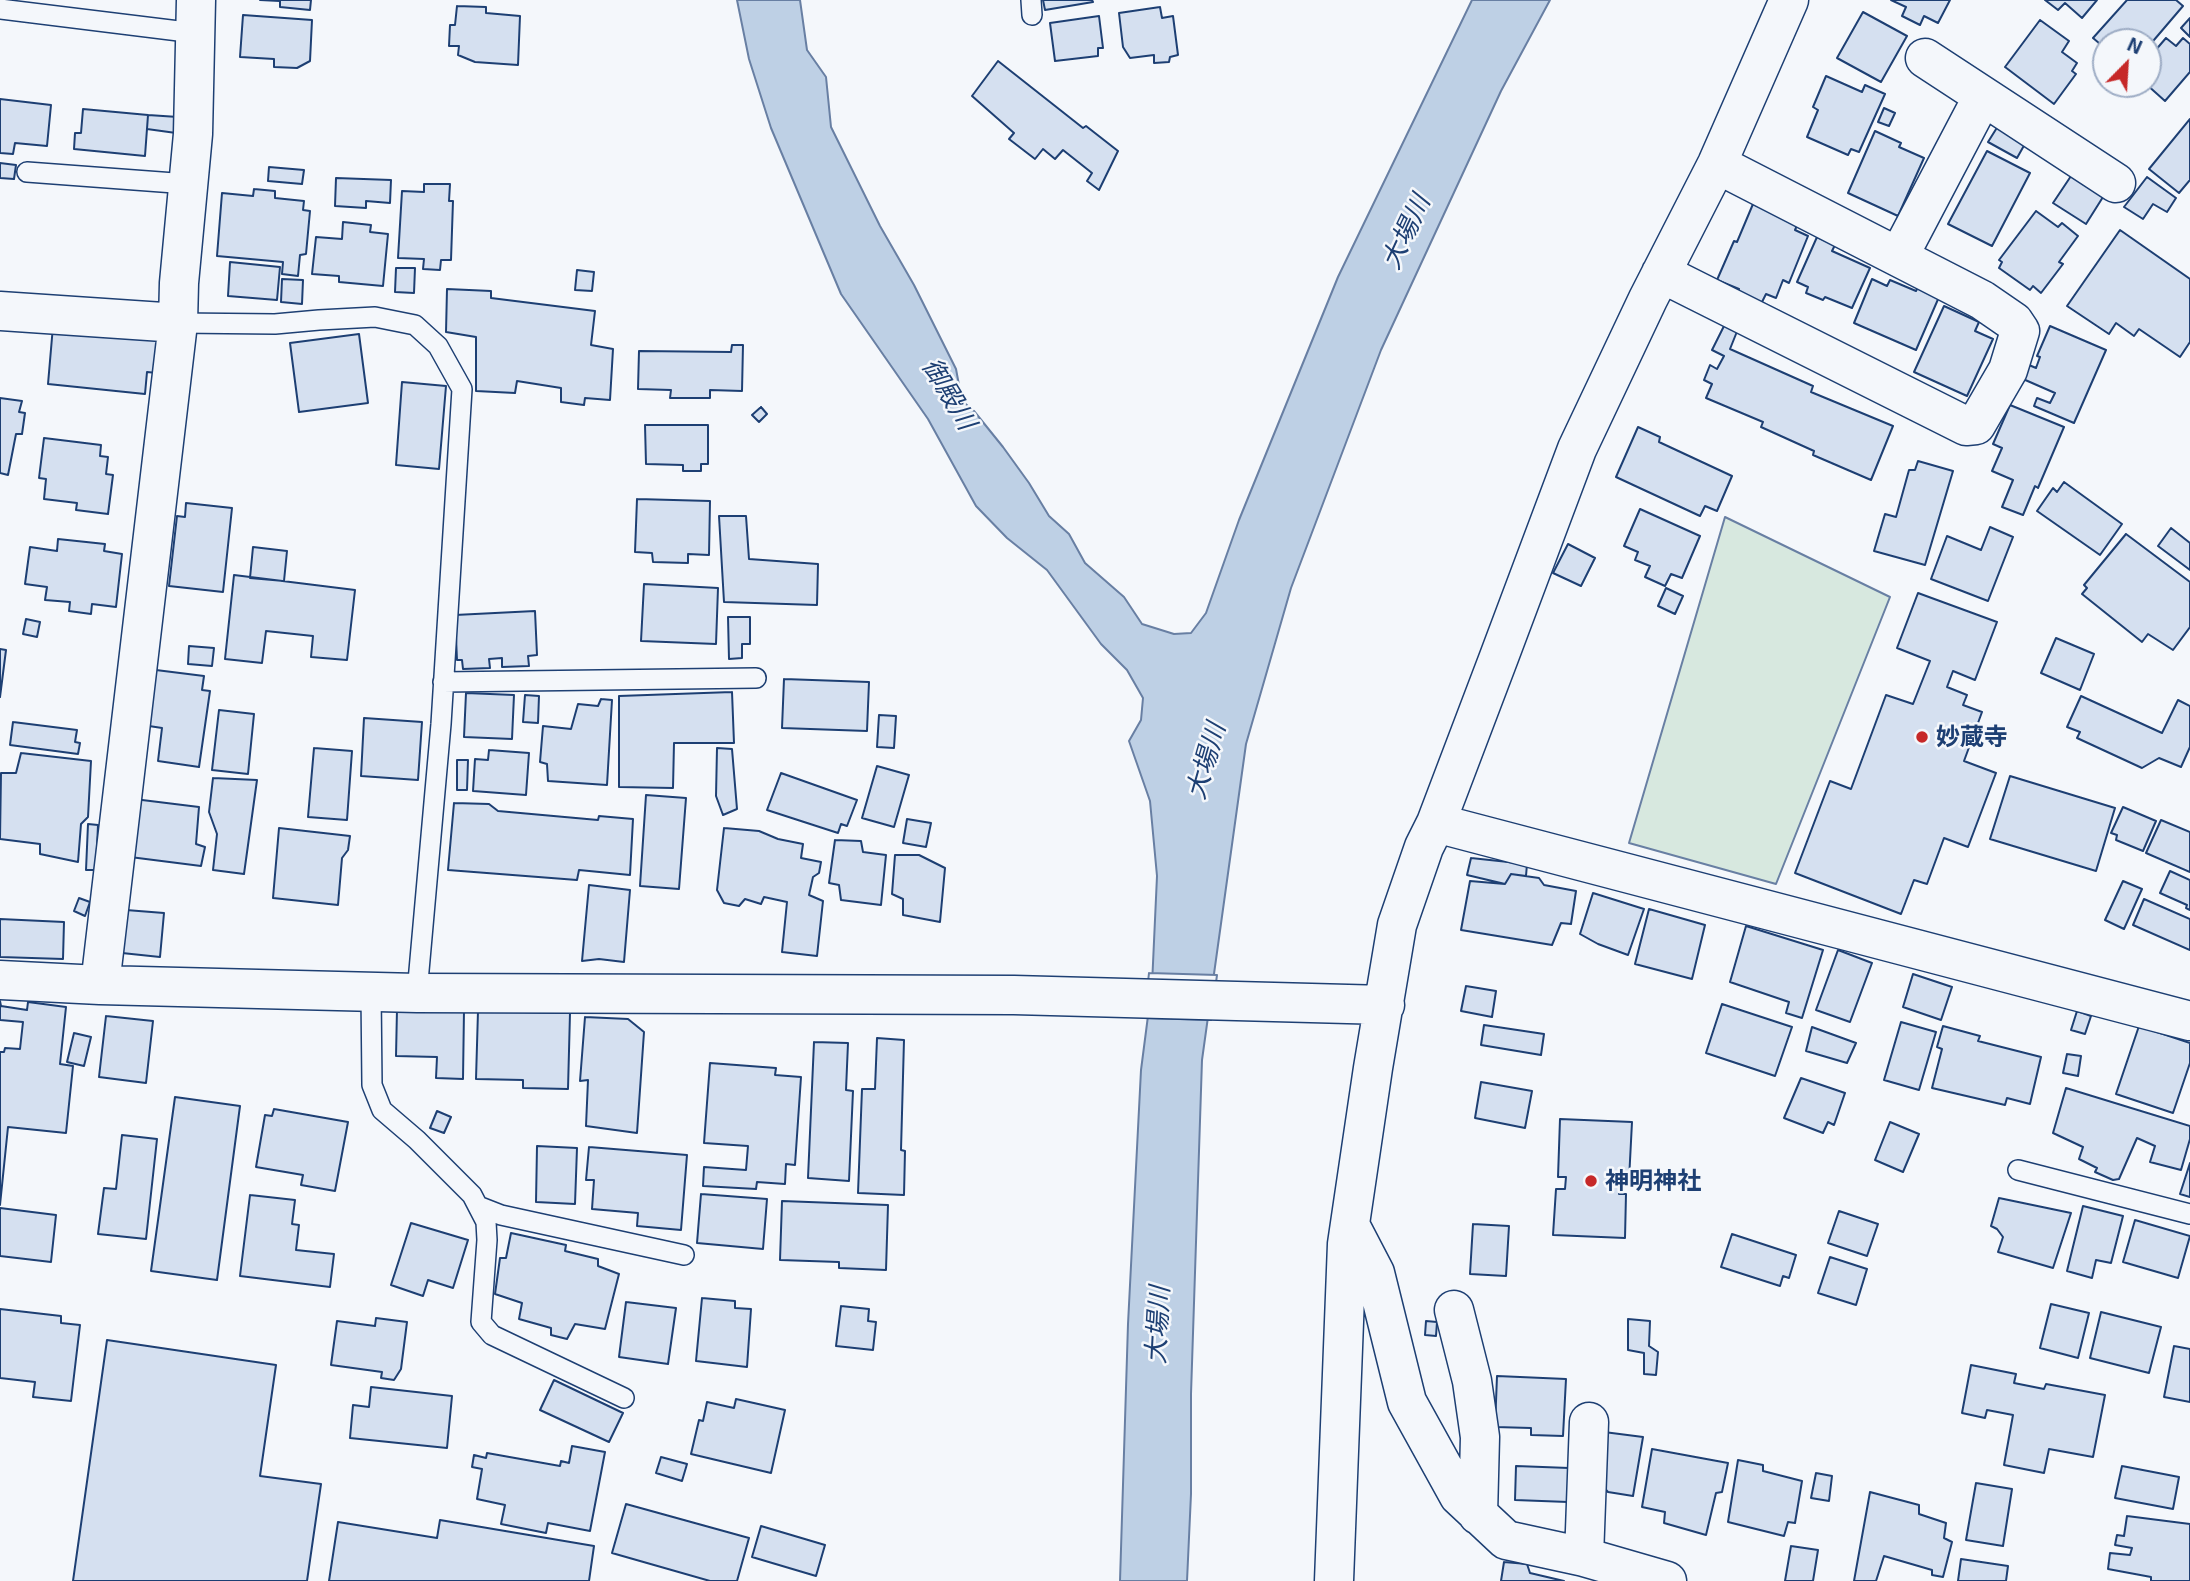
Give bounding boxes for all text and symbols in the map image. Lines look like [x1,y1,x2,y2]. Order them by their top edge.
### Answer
north arrow [2092,28,2162,98]
text: N [2124,32,2146,58]
water label: 大場川 [1375,190,1437,274]
water label: 御殿川 [916,353,982,435]
water label: 大場川 [1180,719,1232,803]
place label: 妙蔵寺 [1936,723,2008,751]
marker: 妙蔵寺 [1914,729,1930,745]
place label: 神明神社 [1605,1167,1701,1195]
marker: 神明神社 [1583,1173,1599,1189]
water label: 大場川 [1140,1285,1176,1365]

